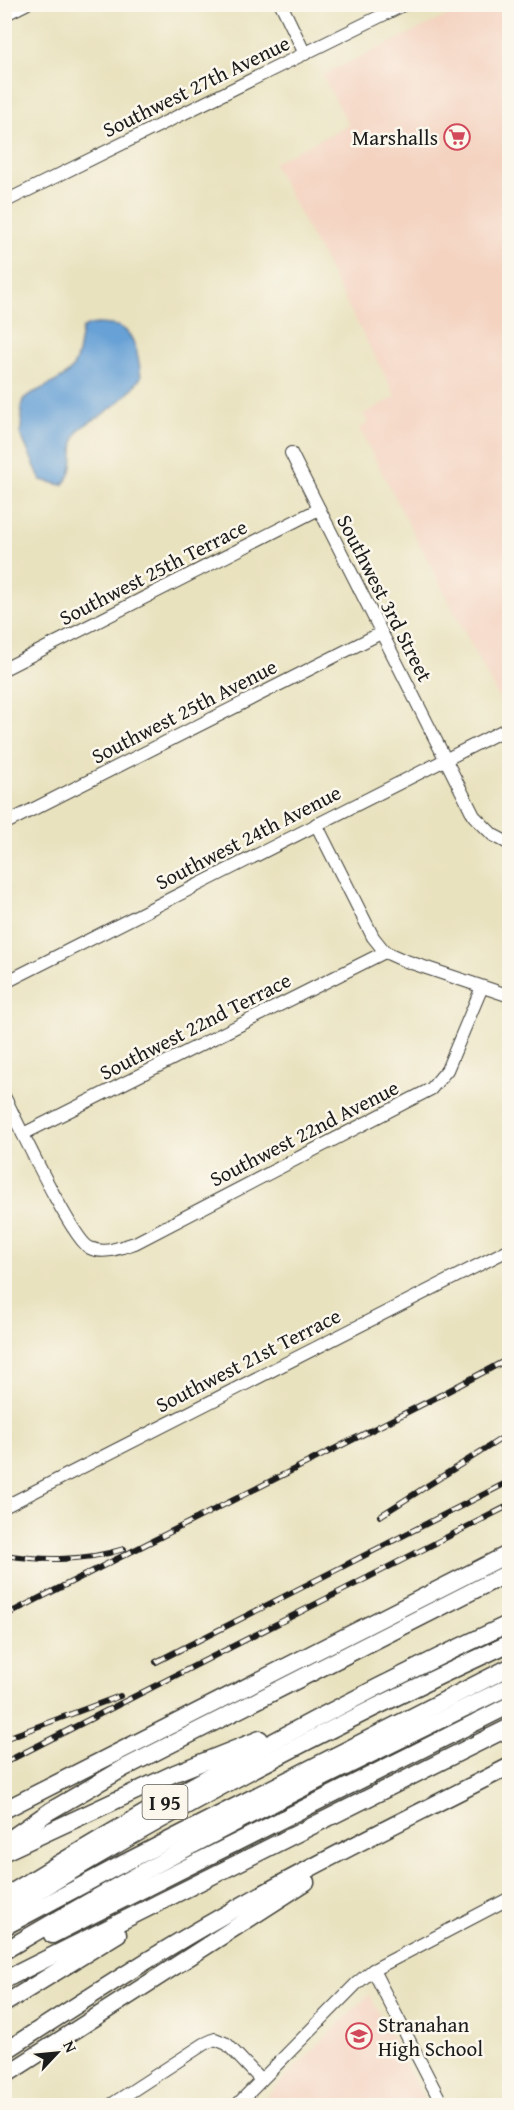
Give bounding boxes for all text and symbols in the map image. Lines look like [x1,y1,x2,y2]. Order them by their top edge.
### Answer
street label: Southwest 27th Avenue [97,27,295,145]
place label: Marshalls [352,122,438,153]
supermarket icon: Marshalls [442,122,472,152]
street label: Southwest 3rd Street [329,509,441,687]
street label: Southwest 25th Terrace [54,511,253,633]
street label: Southwest 25th Avenue [86,651,282,771]
street label: Southwest 24th Avenue [150,777,346,897]
street label: Southwest 22nd Terrace [94,964,296,1088]
street label: Southwest 22nd Avenue [204,1072,404,1194]
street label: Southwest 21st Terrace [150,1300,346,1420]
road number: I 95 [142,1785,188,1819]
place label: Stranahan High School [378,2009,483,2064]
school or university icon: Stranahan High School [344,2021,374,2051]
north arrow [27,2023,87,2083]
text: N [57,2036,84,2057]

